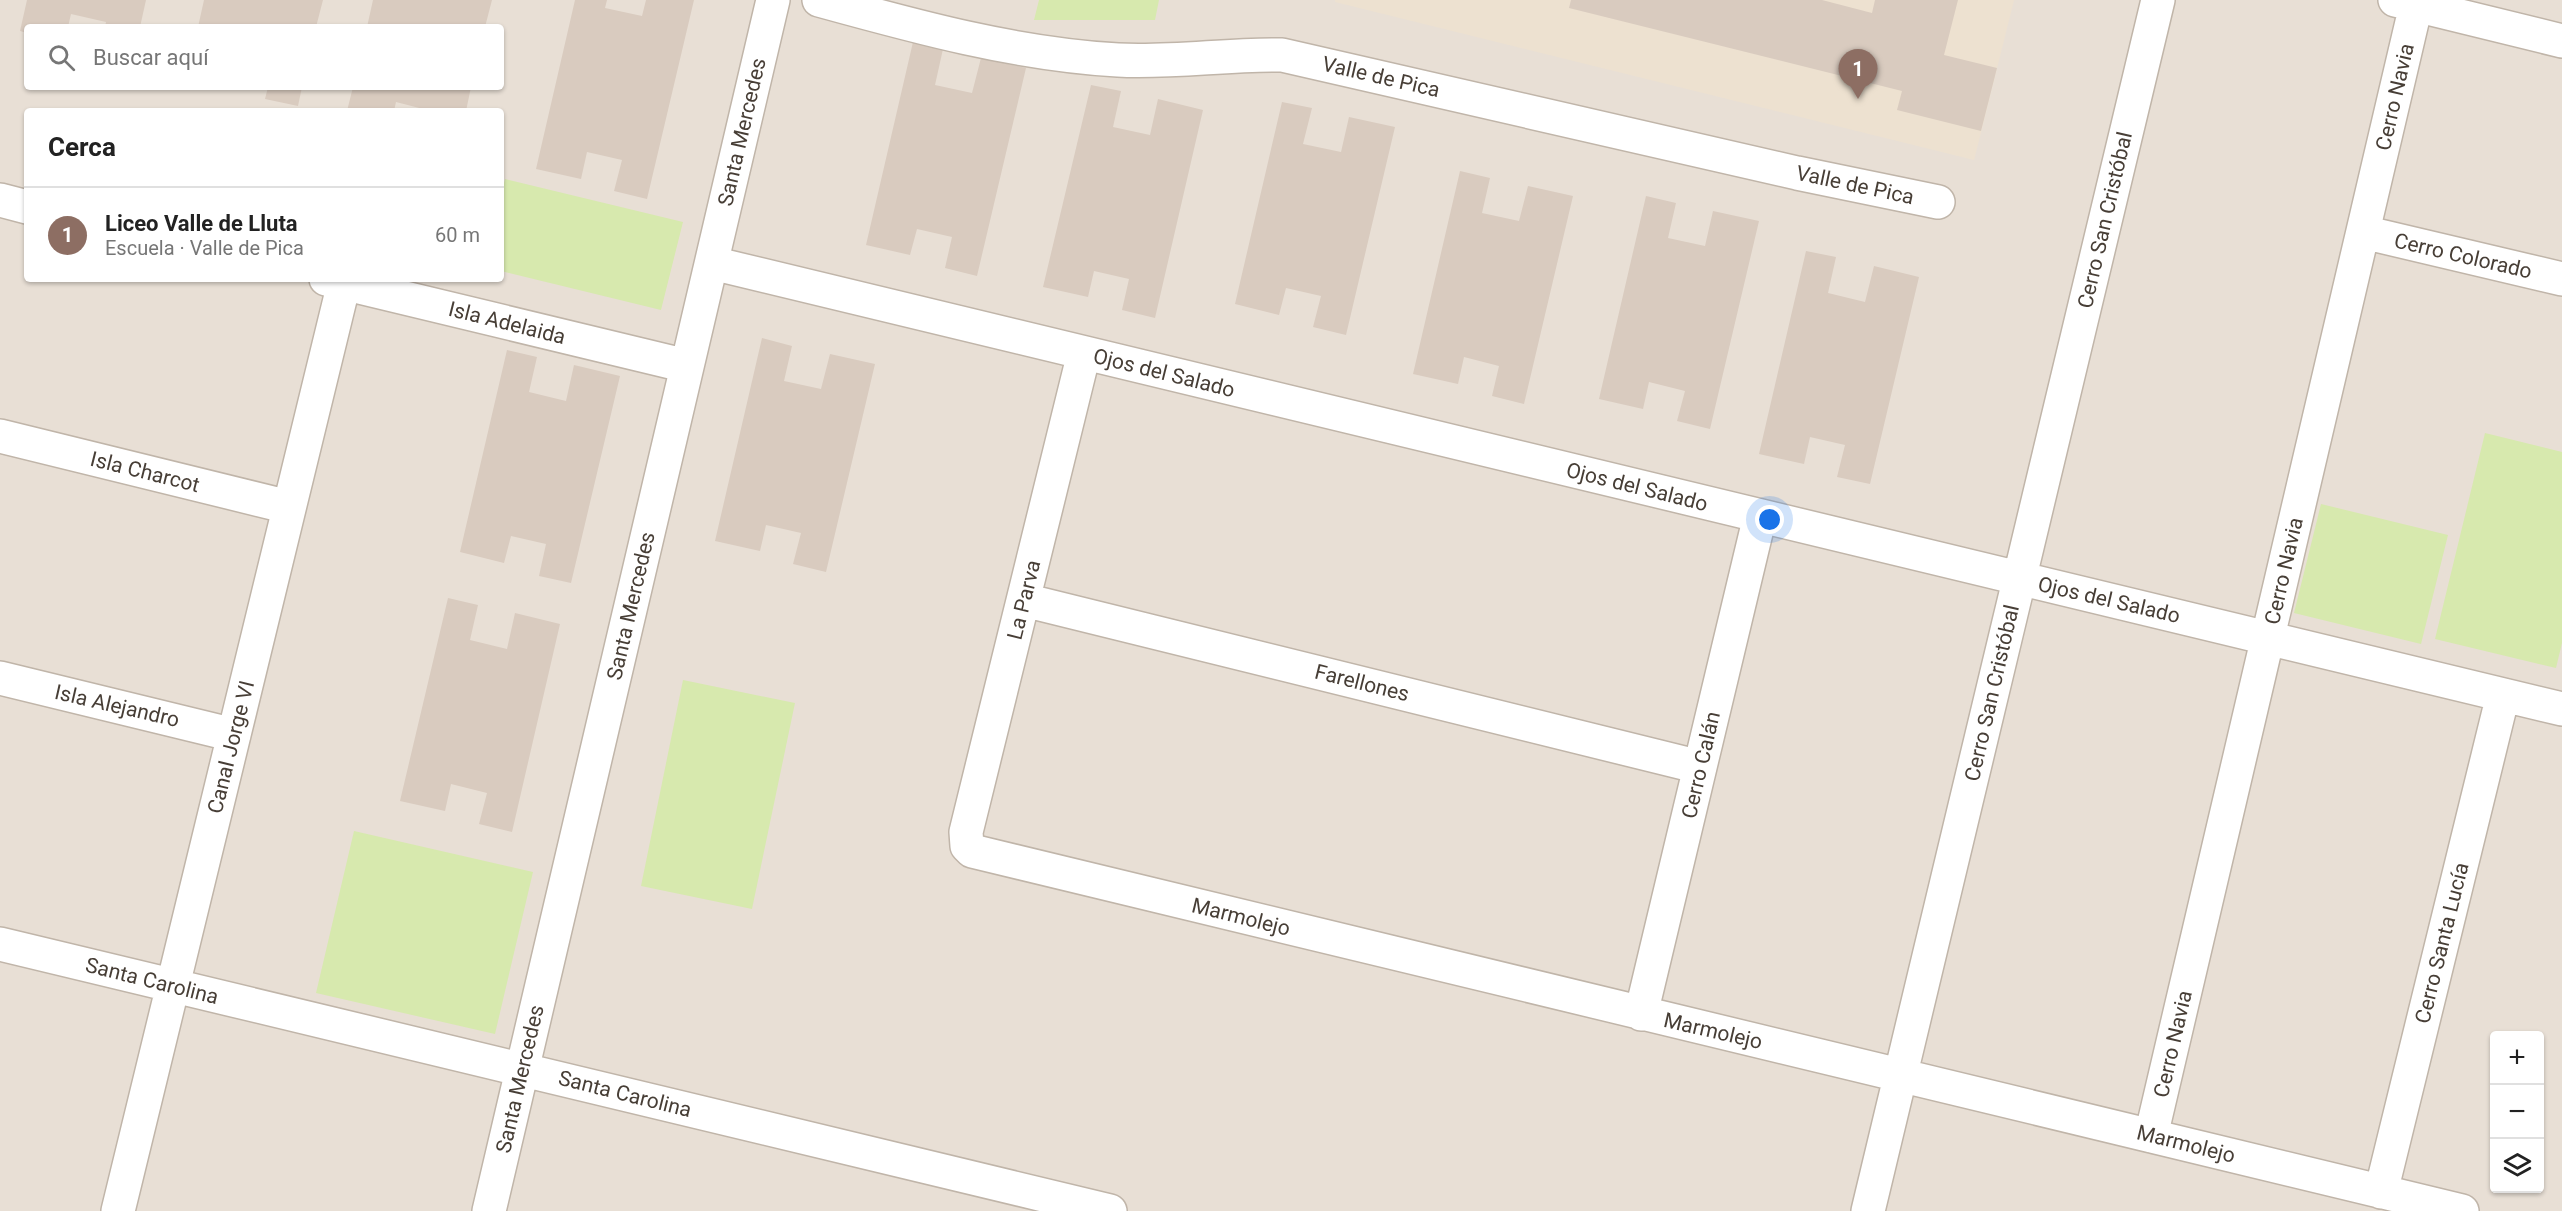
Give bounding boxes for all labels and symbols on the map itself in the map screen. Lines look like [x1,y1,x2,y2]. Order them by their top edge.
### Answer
street label: Cerro Navia [2371,41,2419,153]
pin: 1 [1838,50,1878,99]
street label: Valle de Pica [1320,52,1442,102]
street label: Santa Mercedes [713,56,771,208]
street label: Cerro San Cristóbal [2073,129,2137,311]
street label: Valle de Pica [1794,161,1916,209]
street label: Cerro Colorado [2392,228,2534,284]
street label: Isla Adelaida [446,297,568,349]
street label: Ojos del Salado [1091,344,1237,402]
street label: Isla Charcot [88,447,202,497]
street label: Ojos del Salado [1564,458,1710,516]
your location [1755,505,1784,534]
street label: Cerro Navia [2260,515,2308,627]
street label: Santa Mercedes [602,530,660,682]
street label: La Parva [1003,558,1045,642]
street label: Ojos del Salado [2036,572,2182,628]
street label: Cerro San Cristóbal [1960,602,2024,784]
street label: Farellones [1312,660,1412,706]
street label: Canal Jorge VI [203,678,259,816]
street label: Isla Alejandro [52,680,182,732]
street label: Cerro Calán [1677,709,1725,821]
street label: Cerro Santa Lucía [2410,860,2474,1026]
street label: Marmolejo [1189,893,1293,941]
street label: Santa Carolina [83,953,221,1009]
street label: Cerro Navia [2149,988,2197,1100]
street label: Santa Mercedes [491,1003,549,1155]
street label: Marmolejo [1661,1008,1765,1054]
street label: Santa Carolina [556,1066,694,1122]
street label: Marmolejo [2134,1120,2238,1168]

